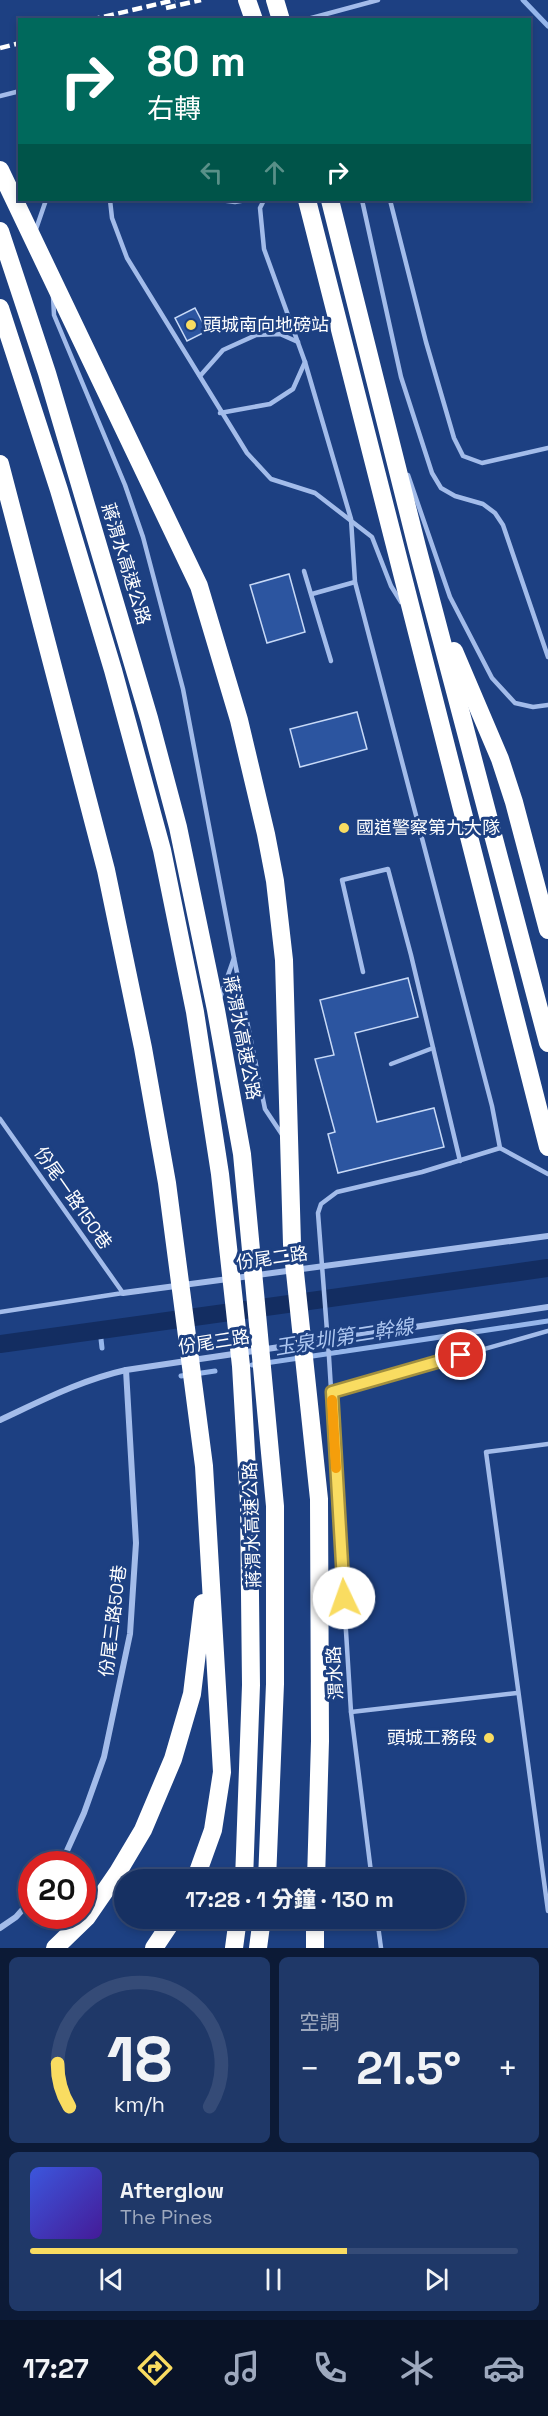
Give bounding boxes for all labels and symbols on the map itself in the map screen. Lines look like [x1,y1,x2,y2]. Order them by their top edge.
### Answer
place label: 頭城南向地磅站 [203,313,329,336]
marker: 頭城南向地磅站 [184,318,198,332]
street label: 蔣渭水高速公路 [97,500,156,627]
place label: 國道警察第九大隊 [356,816,500,839]
marker: 國道警察第九大隊 [337,821,351,835]
street label: 蔣渭水高速公路 [219,974,266,1102]
street label: 份尾一路150巷 [30,1142,117,1253]
street label: 份尾二路 [235,1241,309,1274]
water label: 玉泉圳第二幹線 [273,1313,417,1361]
street label: 份尾三路 [177,1325,251,1358]
pin [435,1329,486,1380]
street label: 蔣渭水高速公路 [238,1462,265,1588]
street label: 份尾三路50巷 [94,1564,131,1678]
position arrow [312,1566,376,1630]
street label: 渭水路 [322,1645,347,1701]
place label: 頭城工務段 [387,1726,477,1749]
marker: 頭城工務段 [482,1731,496,1745]
speed limit sign: 20 [18,1851,96,1929]

